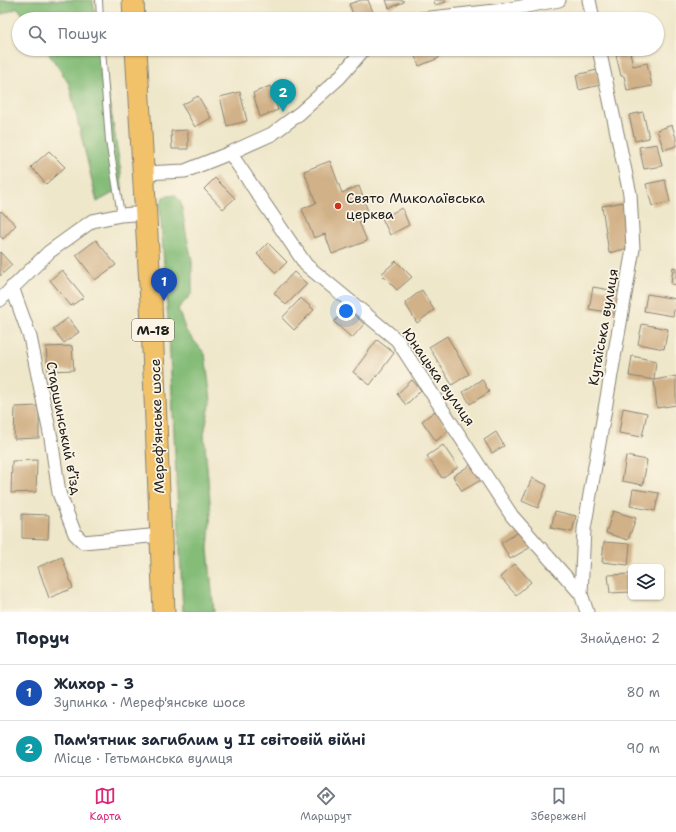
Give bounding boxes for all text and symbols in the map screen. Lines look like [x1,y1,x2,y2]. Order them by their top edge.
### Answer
search box [12,12,664,56]
icon: search [26,23,48,45]
text: Пошук [58,24,107,44]
pin: 2 [270,79,296,112]
place label: Свято Миколаївська церква [346,189,485,223]
marker: Свято Миколаївська церква [333,201,343,211]
street label: Кутаїська вулиця [584,267,622,387]
pin: 1 [151,268,177,301]
your location [336,301,356,321]
road number: М-18 [132,319,174,341]
street label: Юнацька вулиця [399,325,479,429]
street label: Мереф'янське шосе [146,358,168,494]
street label: Старшинський в’їзд [42,360,86,496]
map controls [628,564,664,600]
button: layers [628,564,664,600]
text: Поруч [16,627,69,649]
text: Знайдено: 2 [580,630,660,647]
text: Жихор - 3 [54,674,134,694]
text: 1 [26,684,32,701]
text: 80 m [626,684,660,701]
text: Зупинка · Мереф'янське шосе [54,694,246,711]
text: Пам'ятник загиблим у II світовій війні [54,730,365,750]
text: 2 [24,740,34,757]
text: 90 m [626,740,660,757]
text: Місце · Гетьманська вулиця [54,750,233,767]
tab: Карта [90,785,121,824]
tab: Маршрут [300,785,352,824]
tab: Збережені [531,785,586,824]

